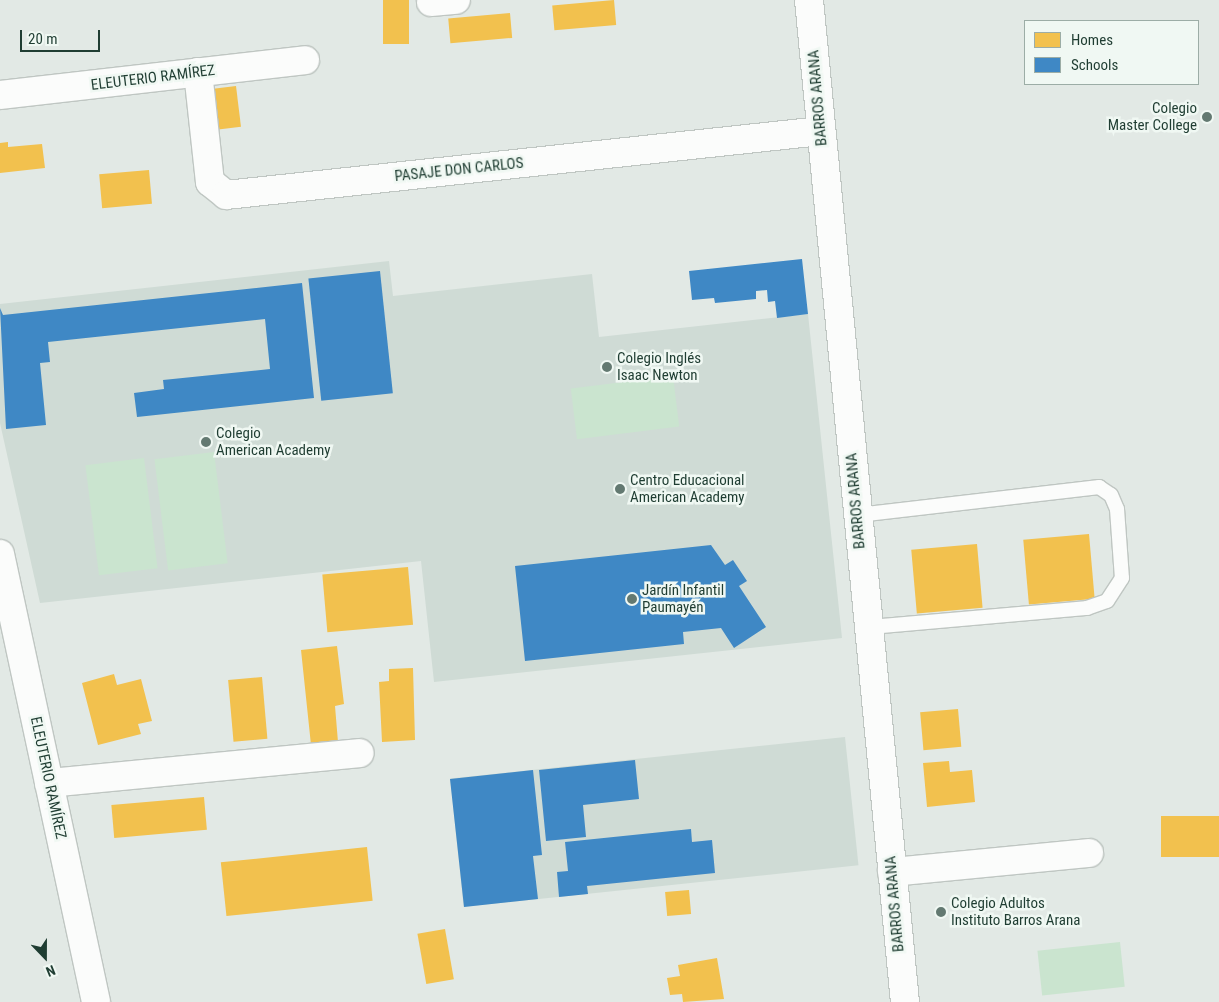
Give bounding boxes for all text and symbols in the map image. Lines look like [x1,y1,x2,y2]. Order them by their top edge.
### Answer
scale bar [22,20,102,52]
legend [1024,20,1199,85]
text: 20 m [28,30,58,48]
text: Homes [1071,31,1113,49]
street label: BARROS ARANA [805,49,831,147]
text: Schools [1071,56,1118,74]
street label: ELEUTERIO RAMÍREZ [90,61,216,95]
place label: Colegio Master College [1108,99,1197,134]
marker: Colegio Master College [1201,111,1213,123]
street label: PASAJE DON CARLOS [394,154,524,186]
place label: Colegio Inglés Isaac Newton [617,349,701,384]
marker: Colegio Inglés Isaac Newton [601,361,613,373]
place label: Colegio American Academy [216,424,331,459]
marker: Colegio American Academy [200,436,212,448]
street label: BARROS ARANA [843,452,869,550]
place label: Centro Educacional American Academy [630,471,745,506]
marker: Centro Educacional American Academy [614,483,626,495]
place label: Jardín Infantil Paumayén [642,581,724,616]
marker: Jardín Infantil Paumayén [626,593,638,605]
street label: ELEUTERIO RAMÍREZ [26,715,70,841]
street label: BARROS ARANA [882,855,908,953]
place label: Colegio Adultos Instituto Barros Arana [951,894,1080,929]
marker: Colegio Adultos Instituto Barros Arana [935,906,947,918]
north arrow [20,932,70,982]
text: N [44,962,58,980]

